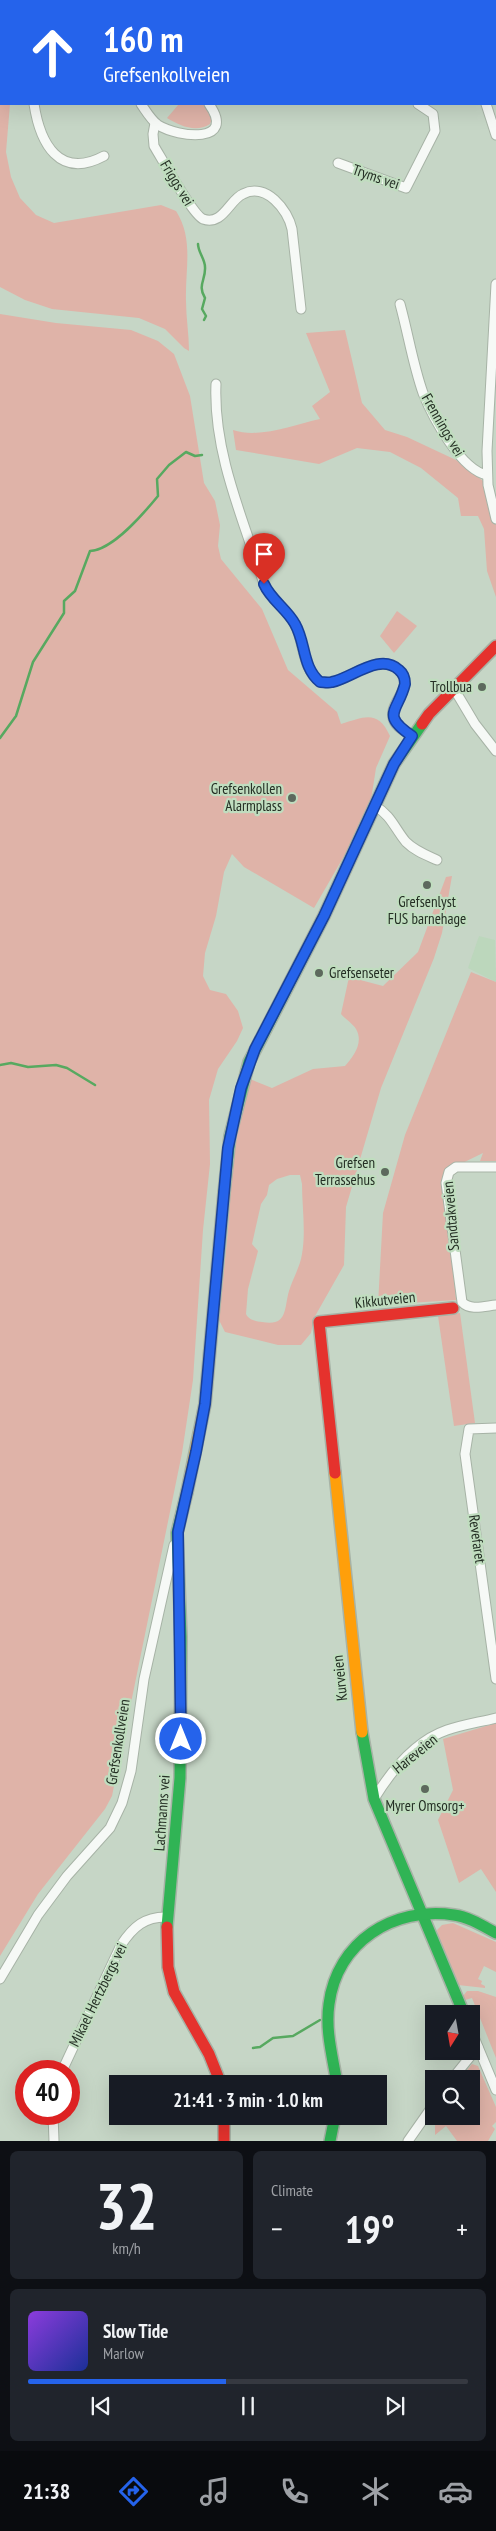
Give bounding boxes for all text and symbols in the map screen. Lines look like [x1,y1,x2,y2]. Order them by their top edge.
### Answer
text: 160 m [103,16,184,62]
icon: ahead [20,20,85,85]
text: Grefsenkollveien [103,60,230,88]
street label: Friggs vei [156,156,198,209]
street label: Tryms vei [350,160,402,193]
street label: Frennings vei [418,390,469,460]
pin [243,533,285,584]
icon: arrive [250,540,278,568]
place label: Trollbua [430,677,472,696]
marker: Trollbua [476,681,488,693]
place label: Grefsenkollen Alarmplass [211,779,282,815]
marker: Grefsenkollen Alarmplass [286,792,298,804]
marker: Grefsenlyst FUS barnehage [421,879,433,891]
place label: Grefsenlyst FUS barnehage [388,892,466,928]
place label: Grefsenseter [329,963,395,982]
marker: Grefsenseter [313,967,325,979]
place label: Grefsen Terrassehus [315,1153,375,1189]
marker: Grefsen Terrassehus [379,1166,391,1178]
street label: Sandtakveien [438,1181,463,1251]
street label: Kikkutveien [354,1287,416,1312]
street label: Revefaret [465,1513,490,1564]
street label: Kurveien [328,1654,351,1702]
street label: Grefsenkollveien [101,1698,134,1786]
position arrow [154,1712,206,1764]
street label: Hareveien [388,1730,441,1777]
street label: Lachmanns vei [149,1774,174,1852]
marker: Myrer Omsorg+ [419,1783,431,1795]
place label: Myrer Omsorg+ [385,1796,465,1815]
street label: Mikael Hertzbergs vei [64,1940,131,2049]
north arrow [425,2005,480,2060]
map controls [425,2005,480,2125]
speed limit sign: 40 [15,2060,80,2125]
button: search [425,2070,480,2125]
text: 21:41 · 3 min · 1.0 km [173,2088,323,2112]
text: 32 [95,2163,158,2247]
text: Climate [271,2180,313,2200]
text: 19° [344,2204,395,2253]
text: − [271,2210,283,2247]
text: + [456,2210,468,2247]
text: km/h [112,2238,141,2258]
text: Slow Tide [103,2319,168,2343]
text: Marlow [103,2343,144,2363]
icon: previous [87,2392,115,2420]
icon: pause [234,2392,262,2420]
icon: next [381,2392,409,2420]
icon: directions [116,2474,151,2509]
icon: music [197,2474,232,2509]
icon: phone [277,2474,312,2509]
icon: climate [358,2474,393,2509]
icon: car [438,2474,473,2509]
text: 21:38 [23,2477,70,2505]

